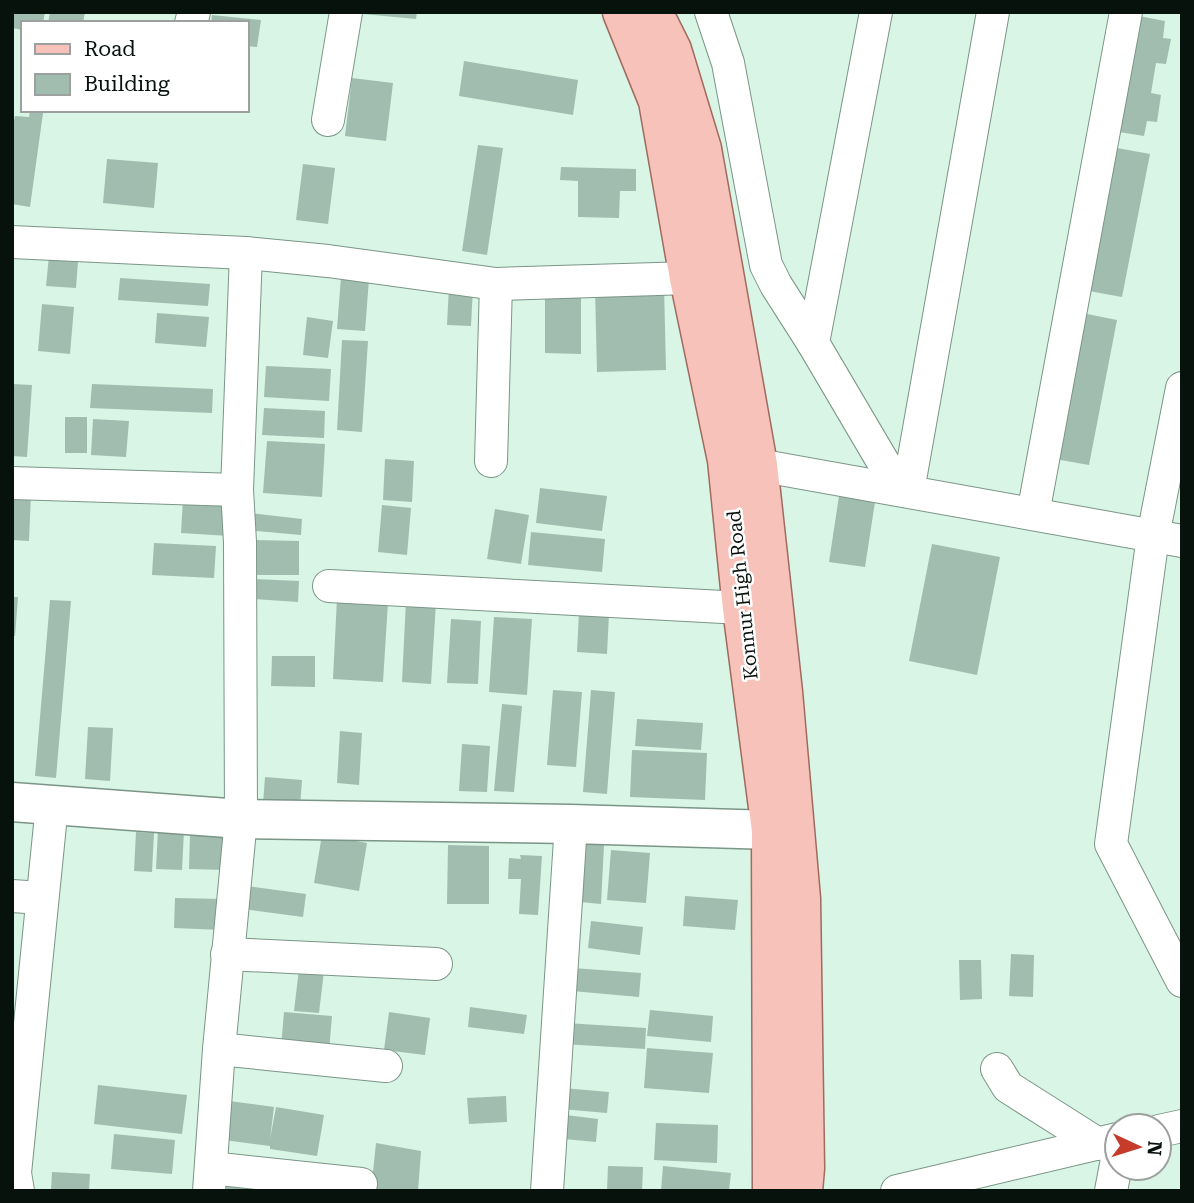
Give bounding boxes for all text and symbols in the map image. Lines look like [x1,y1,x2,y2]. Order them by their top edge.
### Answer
legend [21,21,248,112]
text: Road [84,37,136,61]
text: Building [84,72,170,96]
street label: Konnur High Road [722,509,763,681]
north arrow [1103,1112,1173,1182]
text: N [1142,1140,1166,1157]

